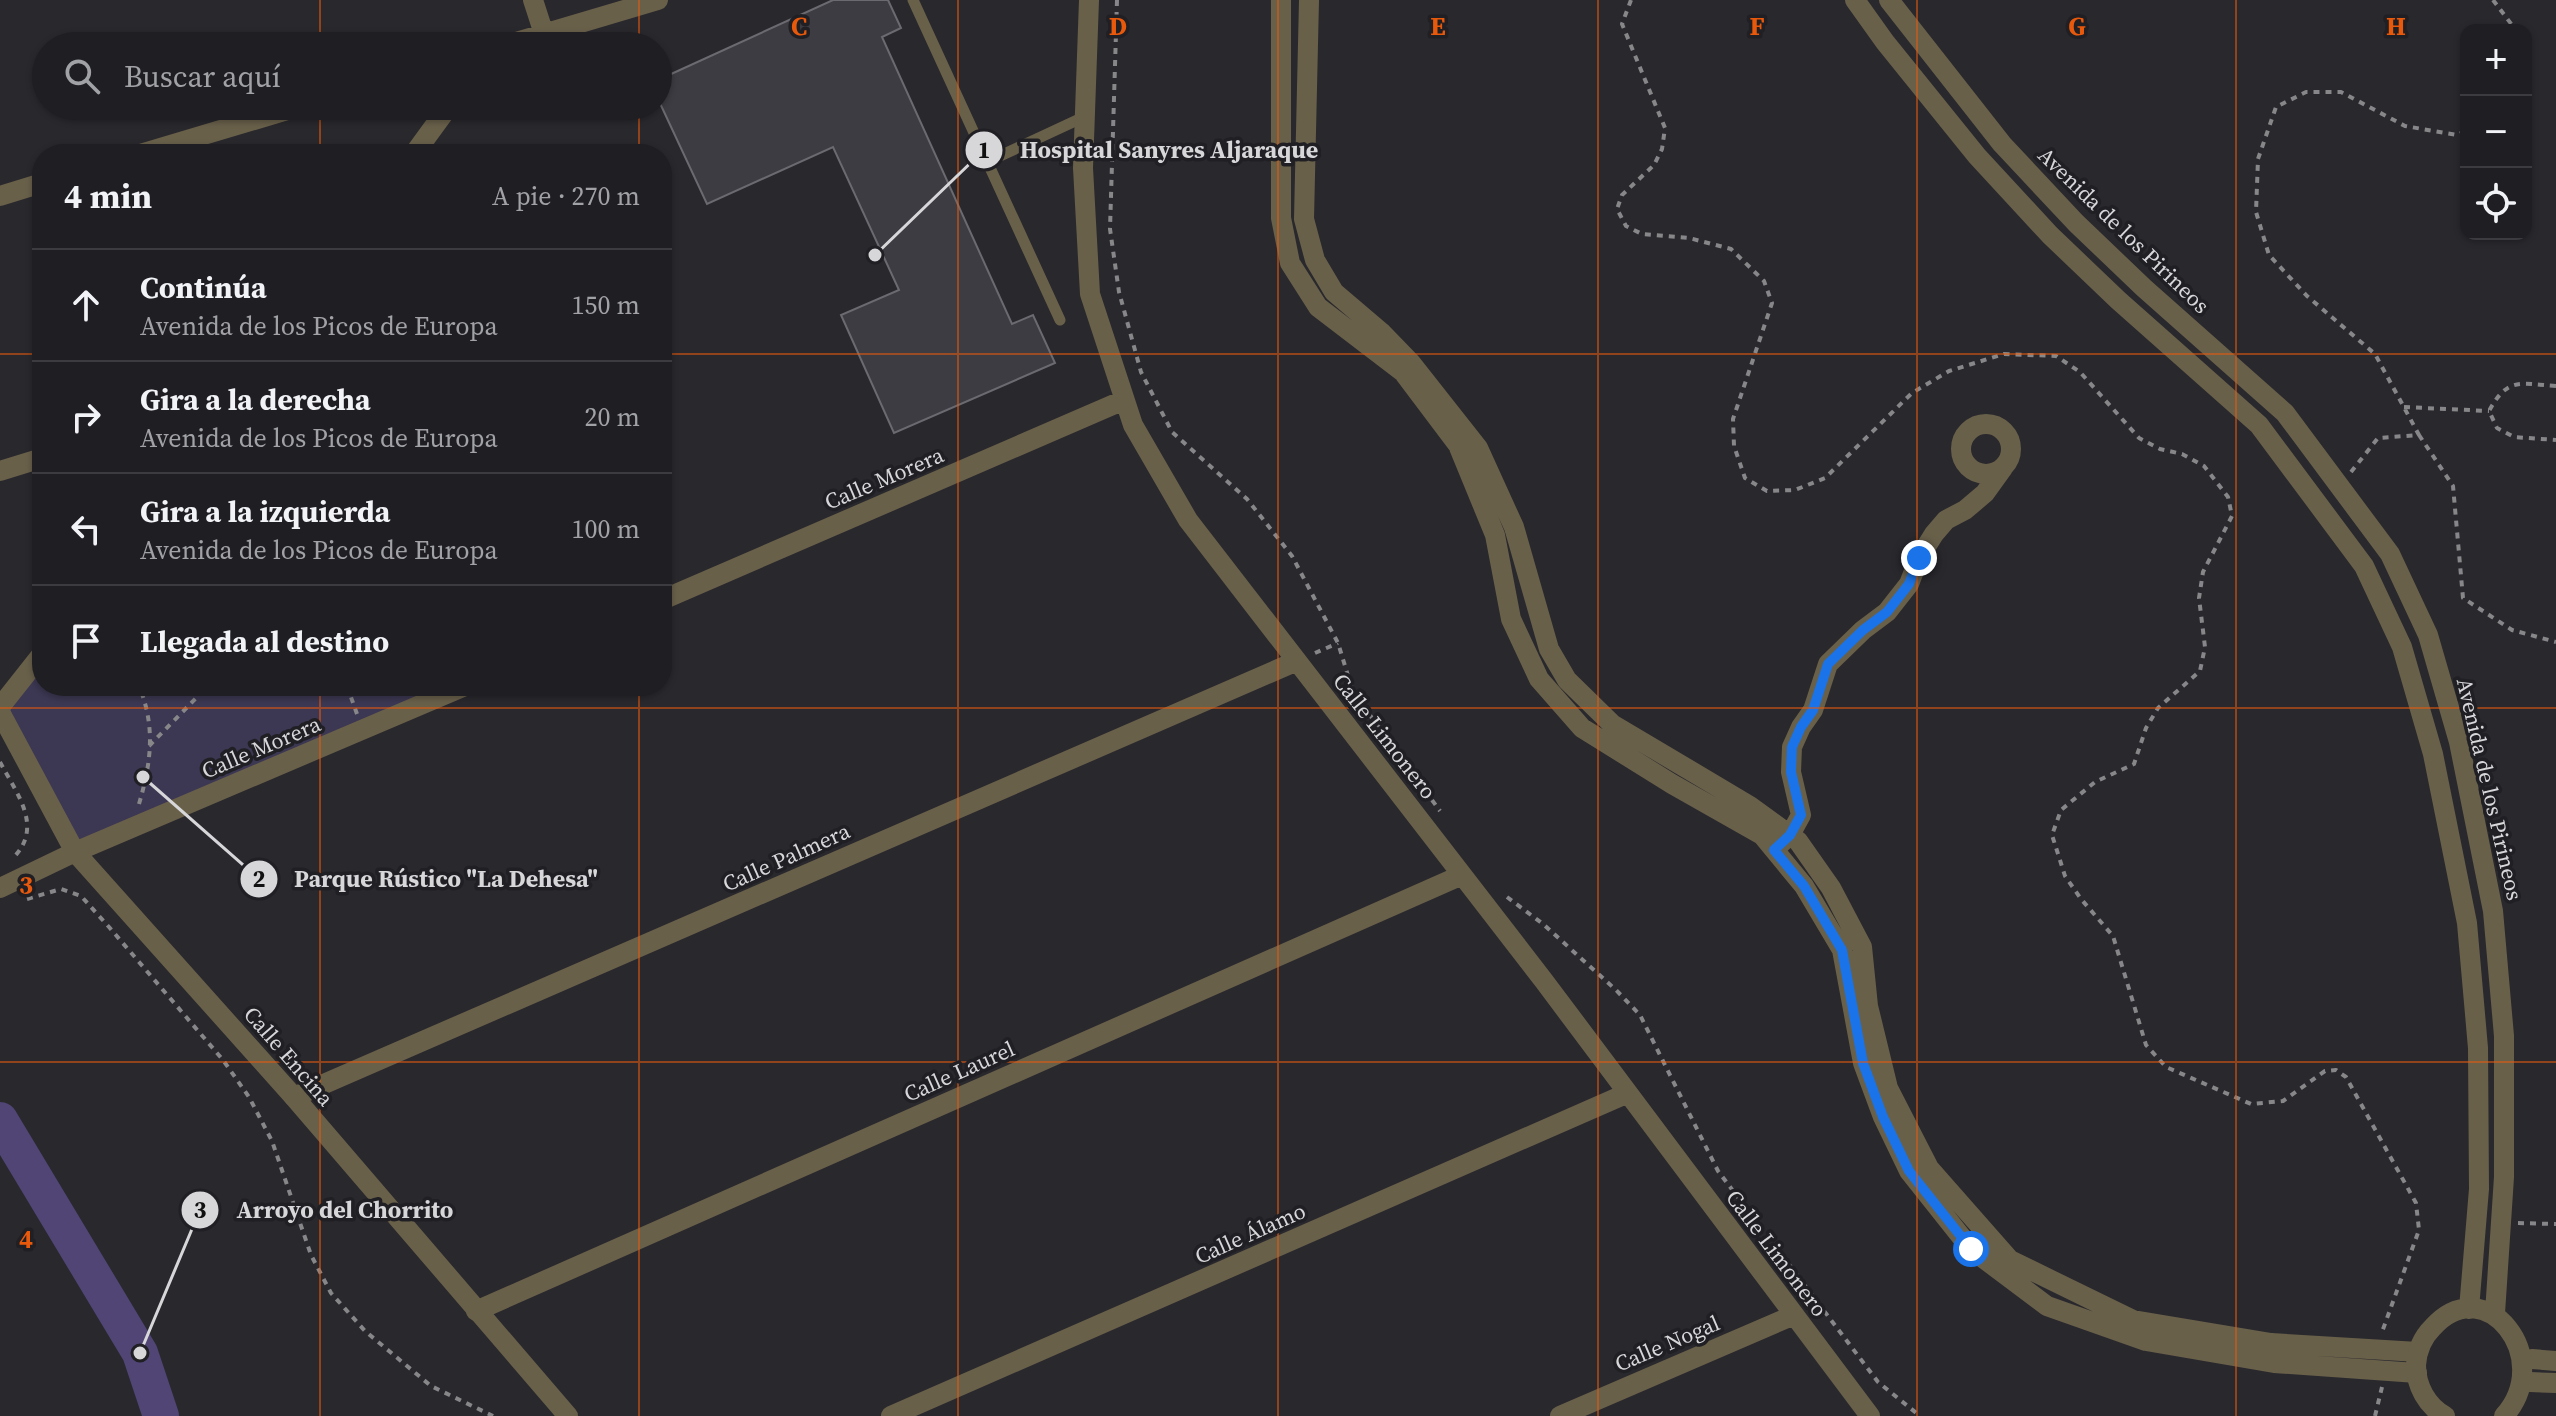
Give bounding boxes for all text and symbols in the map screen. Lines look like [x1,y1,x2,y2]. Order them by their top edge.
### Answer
text: C [791,8,807,44]
text: D [1109,8,1127,44]
text: E [1430,8,1446,44]
text: F [1749,8,1765,44]
text: G [2068,8,2086,44]
text: H [2386,8,2406,44]
map controls [2460,24,2532,240]
button: + [2460,24,2532,96]
search box [32,32,672,120]
icon: search [60,54,104,98]
text: Buscar aquí [124,56,281,97]
button: − [2460,96,2532,168]
callout: Hospital Sanyres Aljaraque [964,126,1334,174]
text: 1 [977,133,991,166]
text: Hospital Sanyres Aljaraque [1020,133,1318,166]
street label: Avenida de los Pirineos [2032,140,2216,320]
button: locate [2460,168,2532,240]
text: 4 min [64,173,152,219]
text: A pie · 270 m [492,178,640,214]
text: Continúa [140,267,267,308]
icon: ahead [64,283,108,327]
text: 150 m [572,287,640,323]
text: Avenida de los Picos de Europa [140,308,498,344]
text: Gira a la derecha [140,379,371,420]
icon: right [64,395,108,439]
text: 20 m [585,399,640,435]
text: Avenida de los Picos de Europa [140,420,498,456]
street label: Calle Morera [820,439,949,517]
text: Gira a la izquierda [140,491,390,532]
icon: left [64,507,108,551]
text: 100 m [572,511,640,547]
text: Avenida de los Picos de Europa [140,532,498,568]
route end [1901,540,1937,576]
icon: arrive [64,619,108,663]
text: Llegada al destino [140,621,389,662]
street label: Calle Limonero [1326,667,1444,805]
street label: Avenida de los Pirineos [2450,675,2530,903]
street label: Calle Morera [197,708,326,786]
street label: Calle Palmera [718,815,855,898]
callout: Parque Rústico "La Dehesa" [239,855,614,903]
text: 2 [252,862,266,895]
text: Parque Rústico "La Dehesa" [294,862,598,895]
text: 3 [19,867,33,903]
street label: Calle Encina [237,1000,341,1113]
street label: Calle Laurel [899,1033,1019,1109]
street label: Calle Limonero [1719,1183,1835,1323]
callout: Arroyo del Chorrito [180,1186,469,1234]
text: 3 [193,1193,207,1226]
text: Arroyo del Chorrito [237,1193,453,1226]
street label: Calle Álamo [1190,1195,1310,1271]
text: 4 [19,1221,33,1257]
route start [1953,1231,1989,1267]
street label: Calle Nogal [1610,1307,1724,1379]

